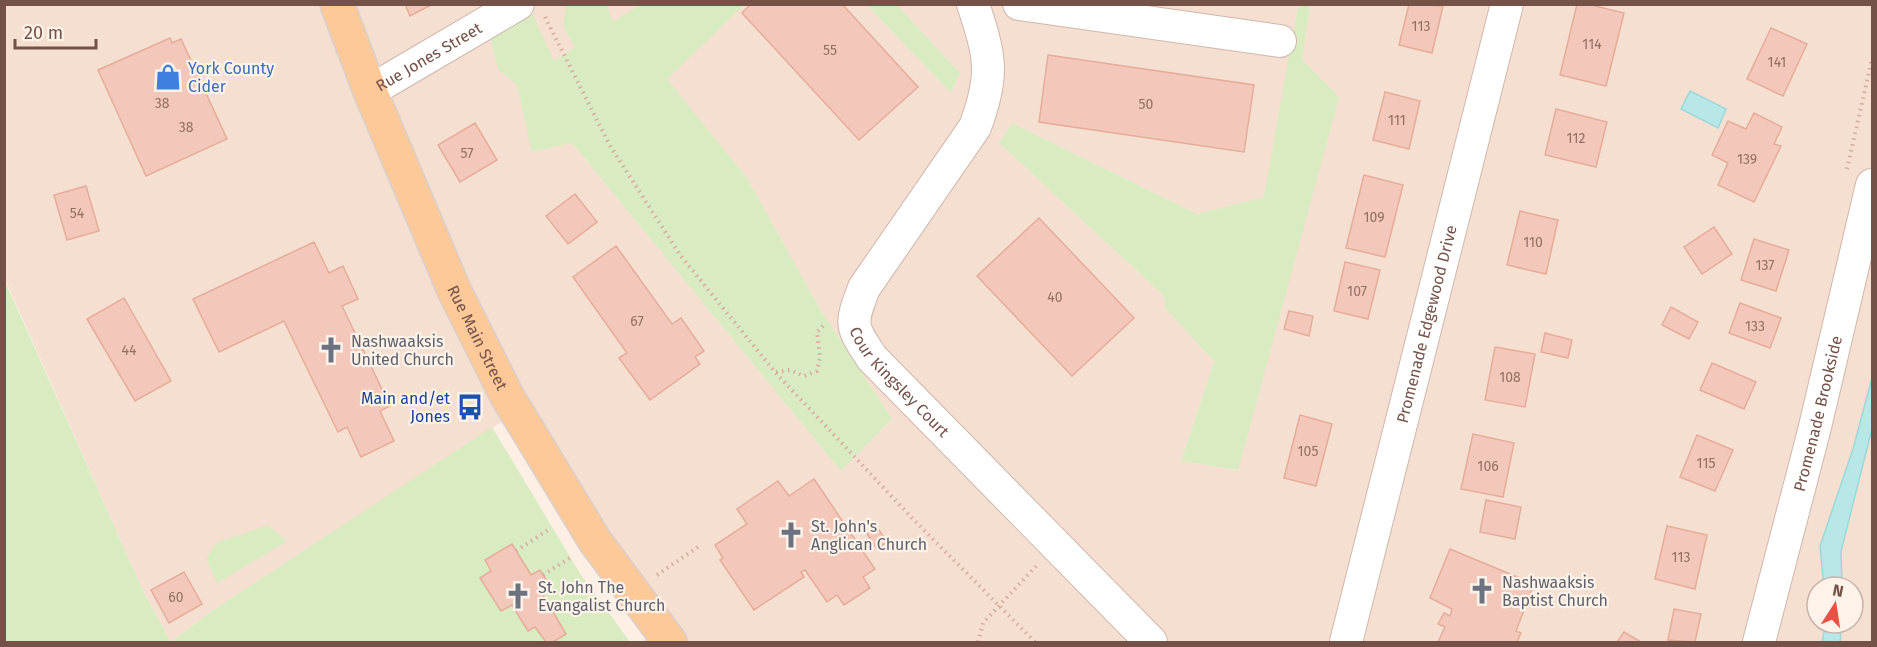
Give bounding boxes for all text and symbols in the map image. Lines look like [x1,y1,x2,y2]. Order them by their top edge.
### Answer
scale bar [15,12,96,50]
street label: Rue Jones Street [372,18,485,95]
house number: 113 [1412,18,1430,35]
text: 20 m [24,22,63,44]
house number: 114 [1582,36,1602,53]
house number: 55 [823,42,837,59]
house number: 141 [1768,54,1786,71]
place label: York County Cider [188,59,274,96]
shop icon: York County Cider [153,62,183,92]
house number: 38 [155,95,170,112]
house number: 50 [1139,96,1154,113]
house number: 111 [1388,112,1406,129]
house number: 38 [179,119,194,136]
house number: 112 [1567,130,1585,147]
house number: 57 [461,145,473,162]
house number: 139 [1737,151,1757,168]
house number: 54 [70,205,85,222]
house number: 109 [1363,209,1385,226]
street label: Promenade Edgewood Drive [1392,223,1460,425]
house number: 110 [1523,234,1543,251]
house number: 137 [1755,257,1775,274]
street label: Rue Main Street [444,282,512,393]
house number: 107 [1347,283,1367,300]
house number: 40 [1047,289,1063,306]
house number: 67 [630,313,644,330]
house number: 133 [1745,318,1765,335]
street label: Cour Kingsley Court [846,324,953,441]
place label: Nashwaaksis United Church [351,332,454,369]
street label: Promenade Brookside [1789,334,1846,493]
church icon: Nashwaaksis United Church [316,335,346,365]
house number: 44 [122,342,137,359]
house number: 108 [1499,369,1521,386]
place label: Main and/et Jones [361,389,450,426]
bus stop icon: Main and/et Jones [455,392,485,422]
house number: 105 [1298,443,1318,460]
house number: 115 [1697,455,1715,472]
house number: 106 [1477,458,1499,475]
place label: St. John's Anglican Church [811,517,927,554]
church icon: St. John's Anglican Church [776,520,806,550]
house number: 113 [1672,549,1690,566]
place label: Nashwaaksis Baptist Church [1502,573,1608,610]
north arrow [1805,575,1865,635]
church icon: Nashwaaksis Baptist Church [1467,576,1497,606]
place label: St. John The Evangalist Church [538,578,665,615]
text: N [1831,580,1845,601]
church icon: St. John The Evangalist Church [503,581,533,611]
house number: 60 [168,589,184,606]

